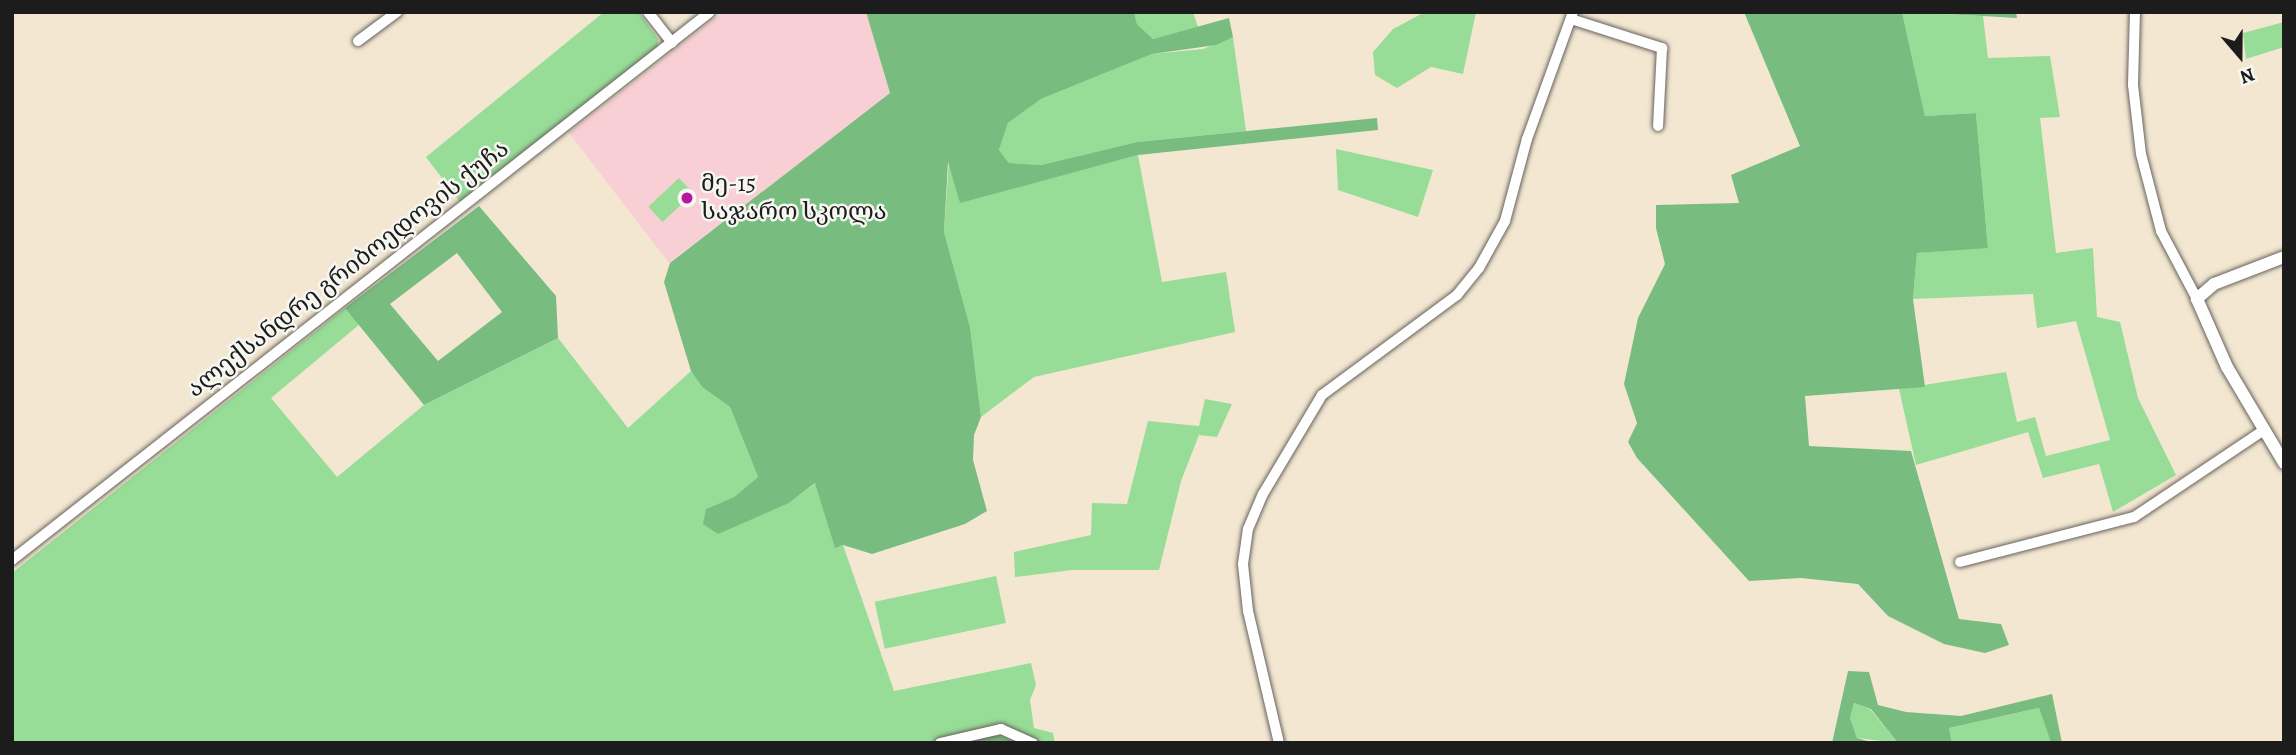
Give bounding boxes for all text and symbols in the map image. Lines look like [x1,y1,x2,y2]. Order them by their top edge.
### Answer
north arrow [2205,21,2275,91]
text: N [2236,61,2258,90]
street label: ალექსანდრე გრიბოედოვის ქუჩა [181,134,515,404]
place label: მე-15 საჯარო სკოლა [701,170,887,226]
marker: მე-15 საჯარო სკოლა [679,190,695,206]

